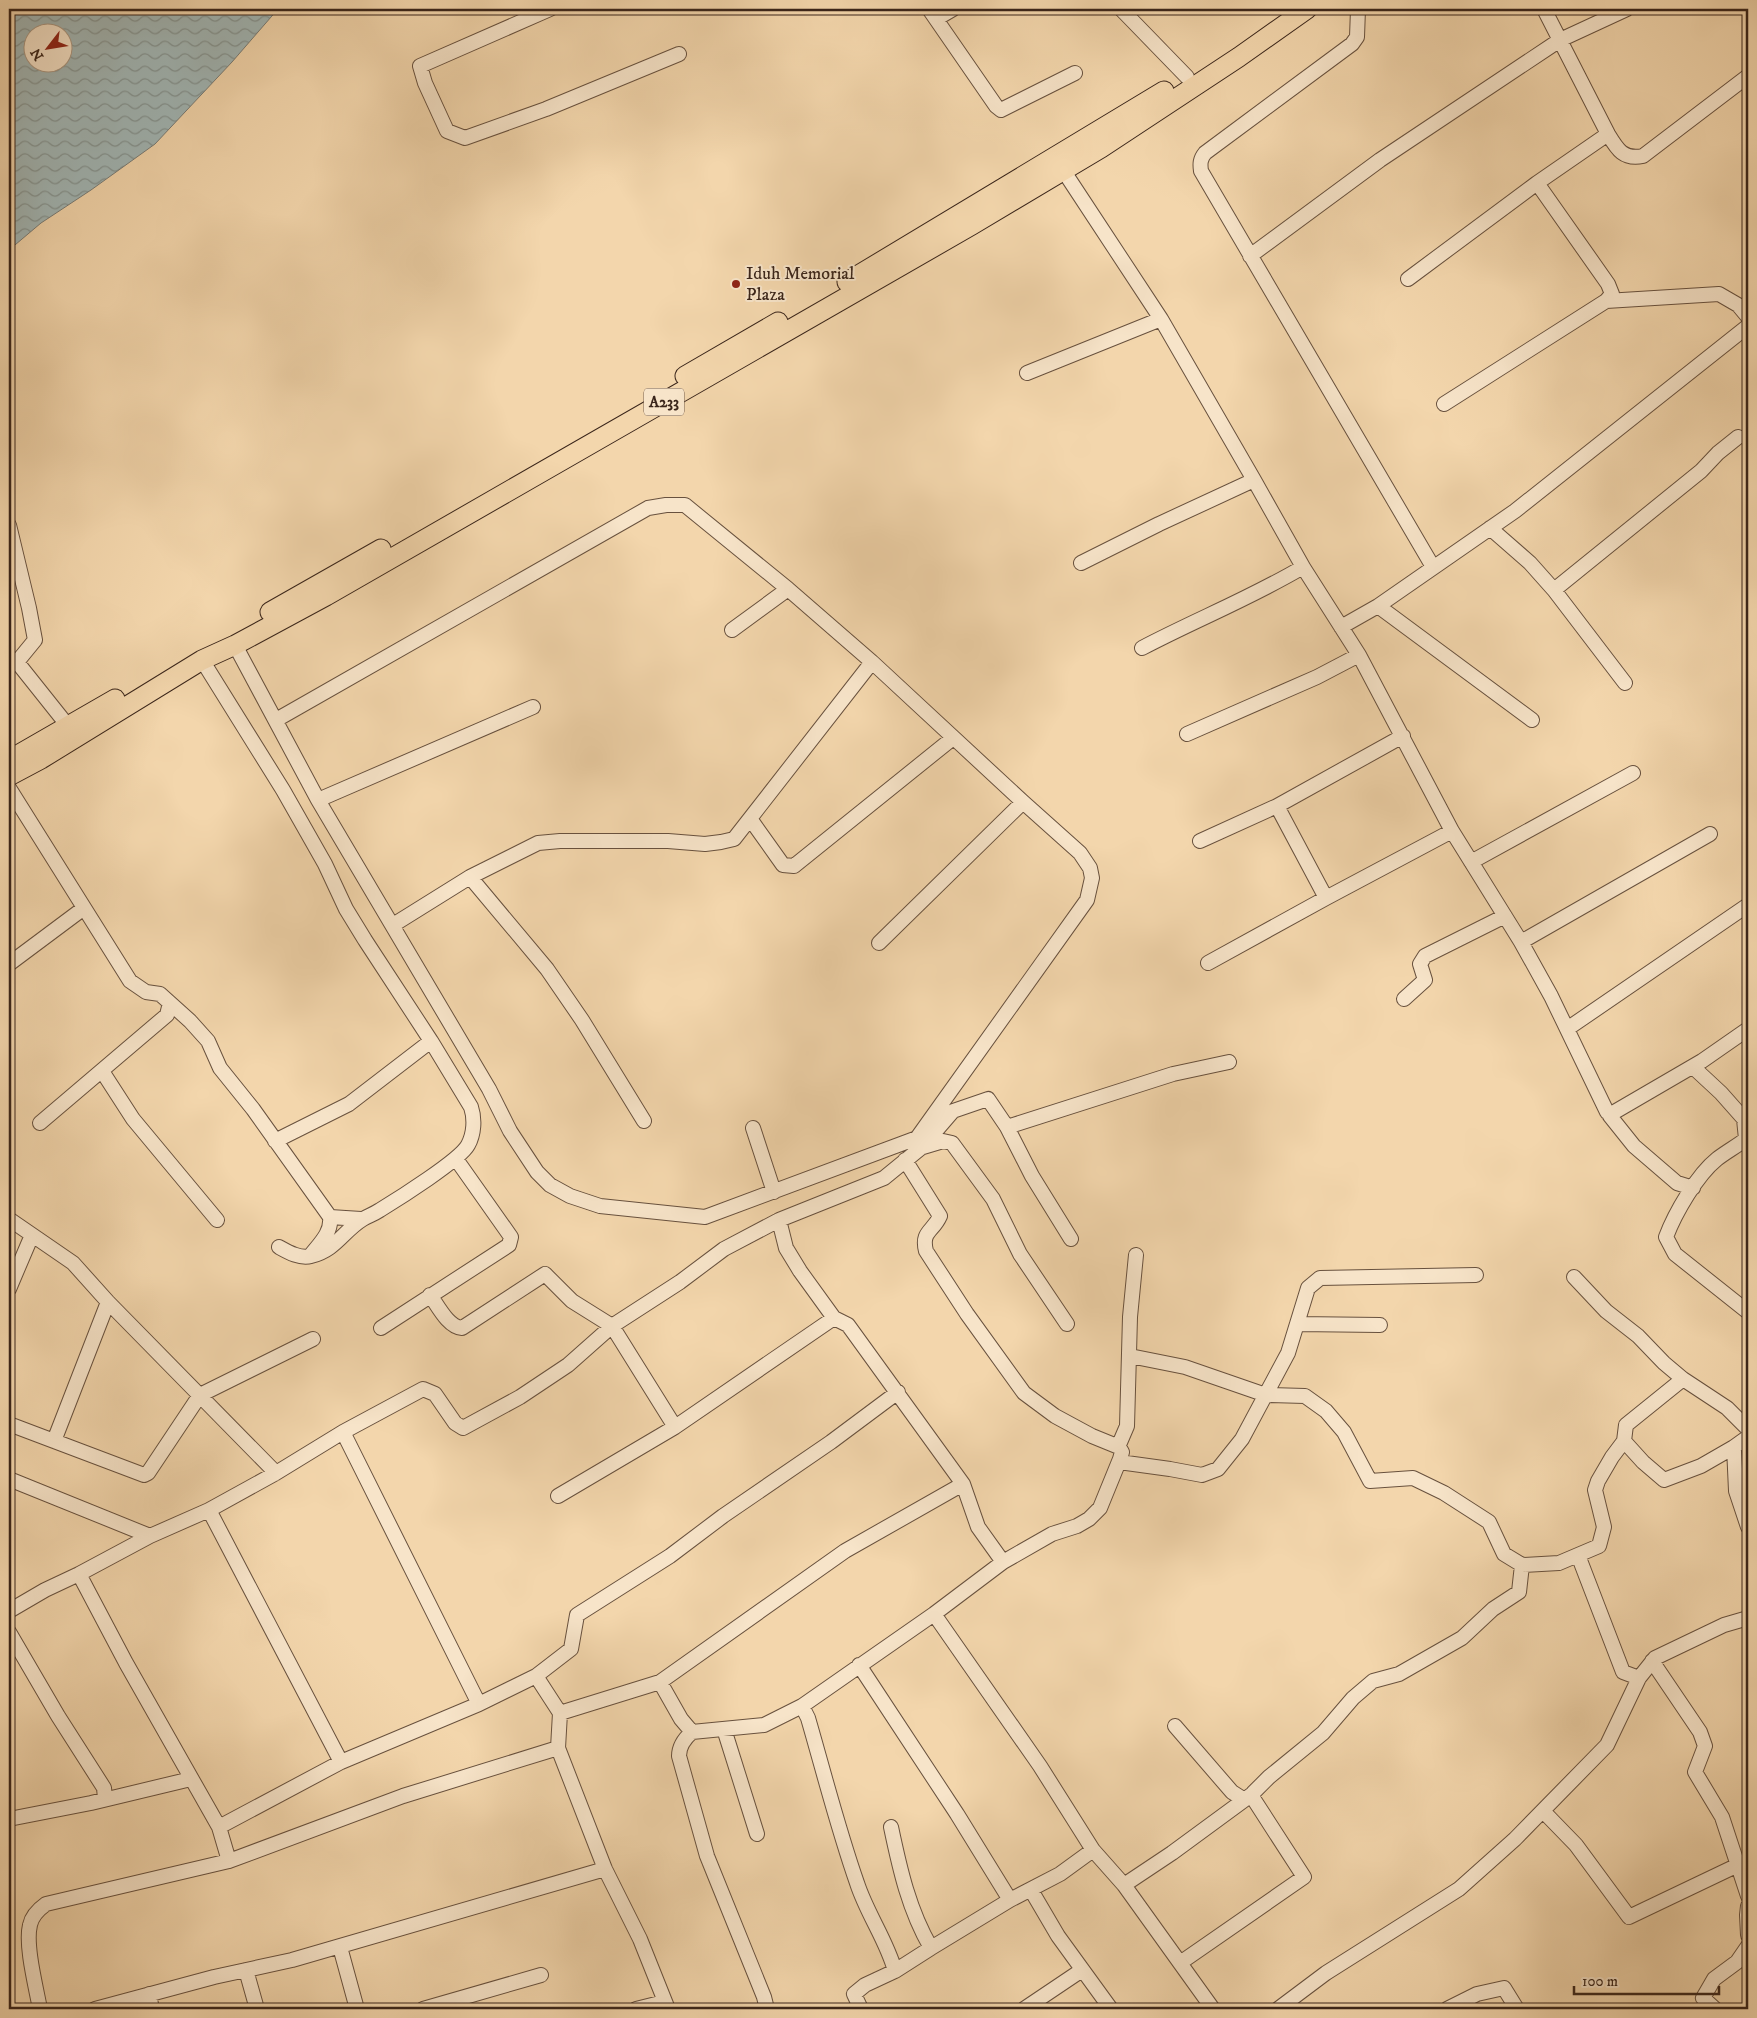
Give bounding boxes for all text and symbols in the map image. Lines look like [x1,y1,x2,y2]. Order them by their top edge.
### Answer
north arrow [22,22,72,72]
text: N [27,44,48,64]
place label: Iduh Memorial Plaza [746,263,855,306]
marker: Iduh Memorial Plaza [730,278,742,290]
road number: A233 [644,388,684,416]
scale bar [1574,1963,1720,1995]
text: 100 m [1582,1972,1618,1991]

